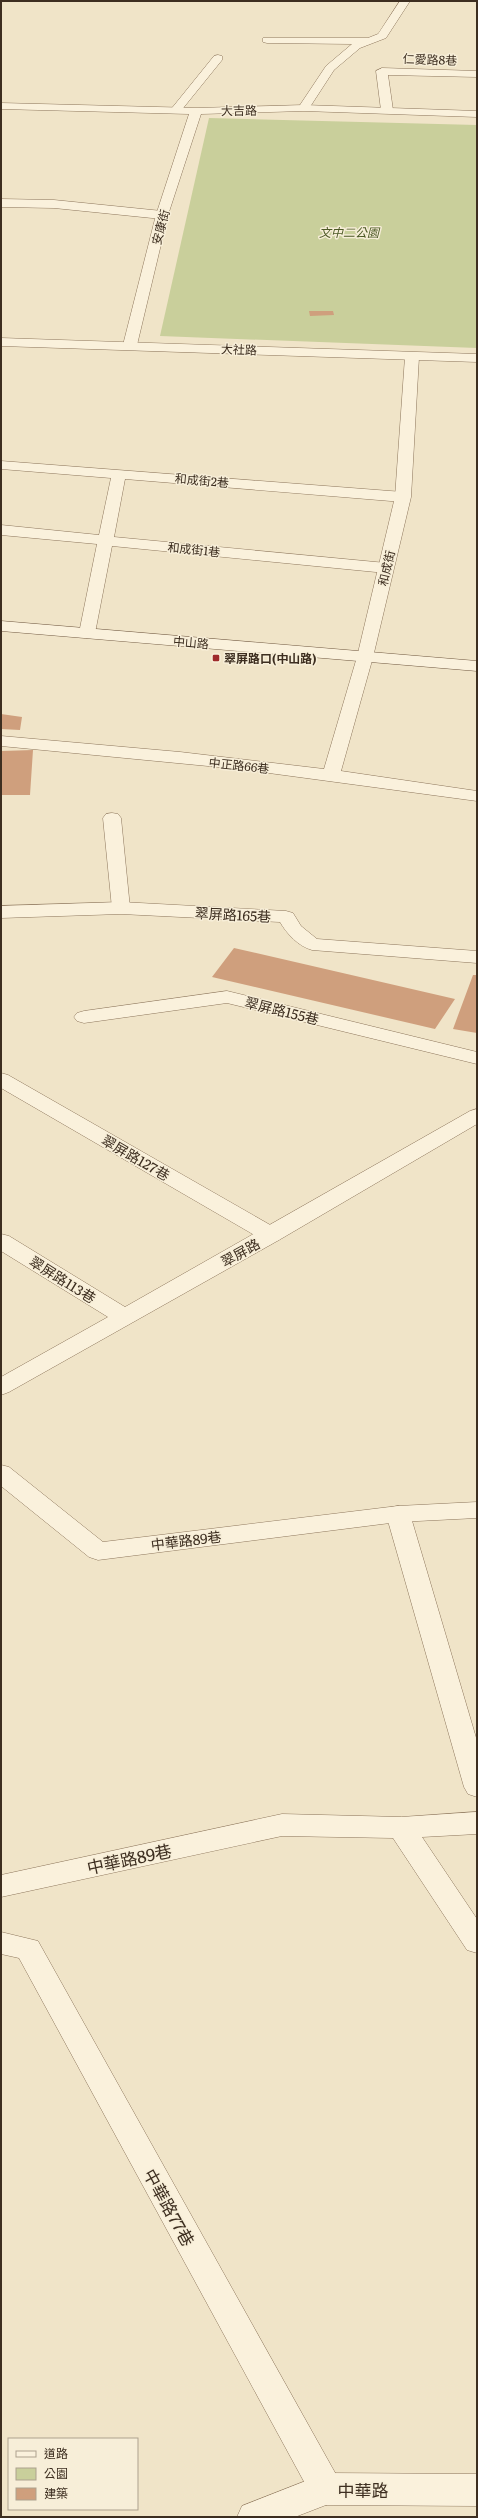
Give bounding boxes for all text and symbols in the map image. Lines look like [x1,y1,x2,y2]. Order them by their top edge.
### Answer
street label: 仁愛路8巷 [402,49,458,69]
street label: 大吉路 [221,101,257,119]
street label: 安康街 [147,207,173,247]
park label: 文中二公園 [319,223,381,241]
street label: 大社路 [221,339,257,359]
street label: 和成街2巷 [174,469,230,491]
street label: 和成街1巷 [167,537,221,561]
street label: 和成街 [373,548,399,588]
street label: 中山路 [172,631,210,653]
place label: 翠屏路口(中山路) [224,649,317,667]
marker: 翠屏路口(中山路) [211,653,221,663]
street label: 中正路66巷 [208,753,270,777]
street label: 翠屏路165巷 [194,902,272,926]
street label: 翠屏路155巷 [243,991,321,1029]
street label: 翠屏路127巷 [98,1129,174,1185]
street label: 翠屏路 [217,1233,263,1271]
street label: 翠屏路113巷 [26,1251,100,1307]
street label: 中華路89巷 [150,1526,222,1554]
street label: 中華路89巷 [84,1837,174,1879]
street label: 中華路77巷 [138,2164,202,2250]
legend [8,2438,138,2510]
text: 道路 [44,2444,68,2462]
text: 公園 [44,2464,68,2482]
street label: 中華路 [338,2477,389,2502]
text: 建築 [44,2484,68,2502]

